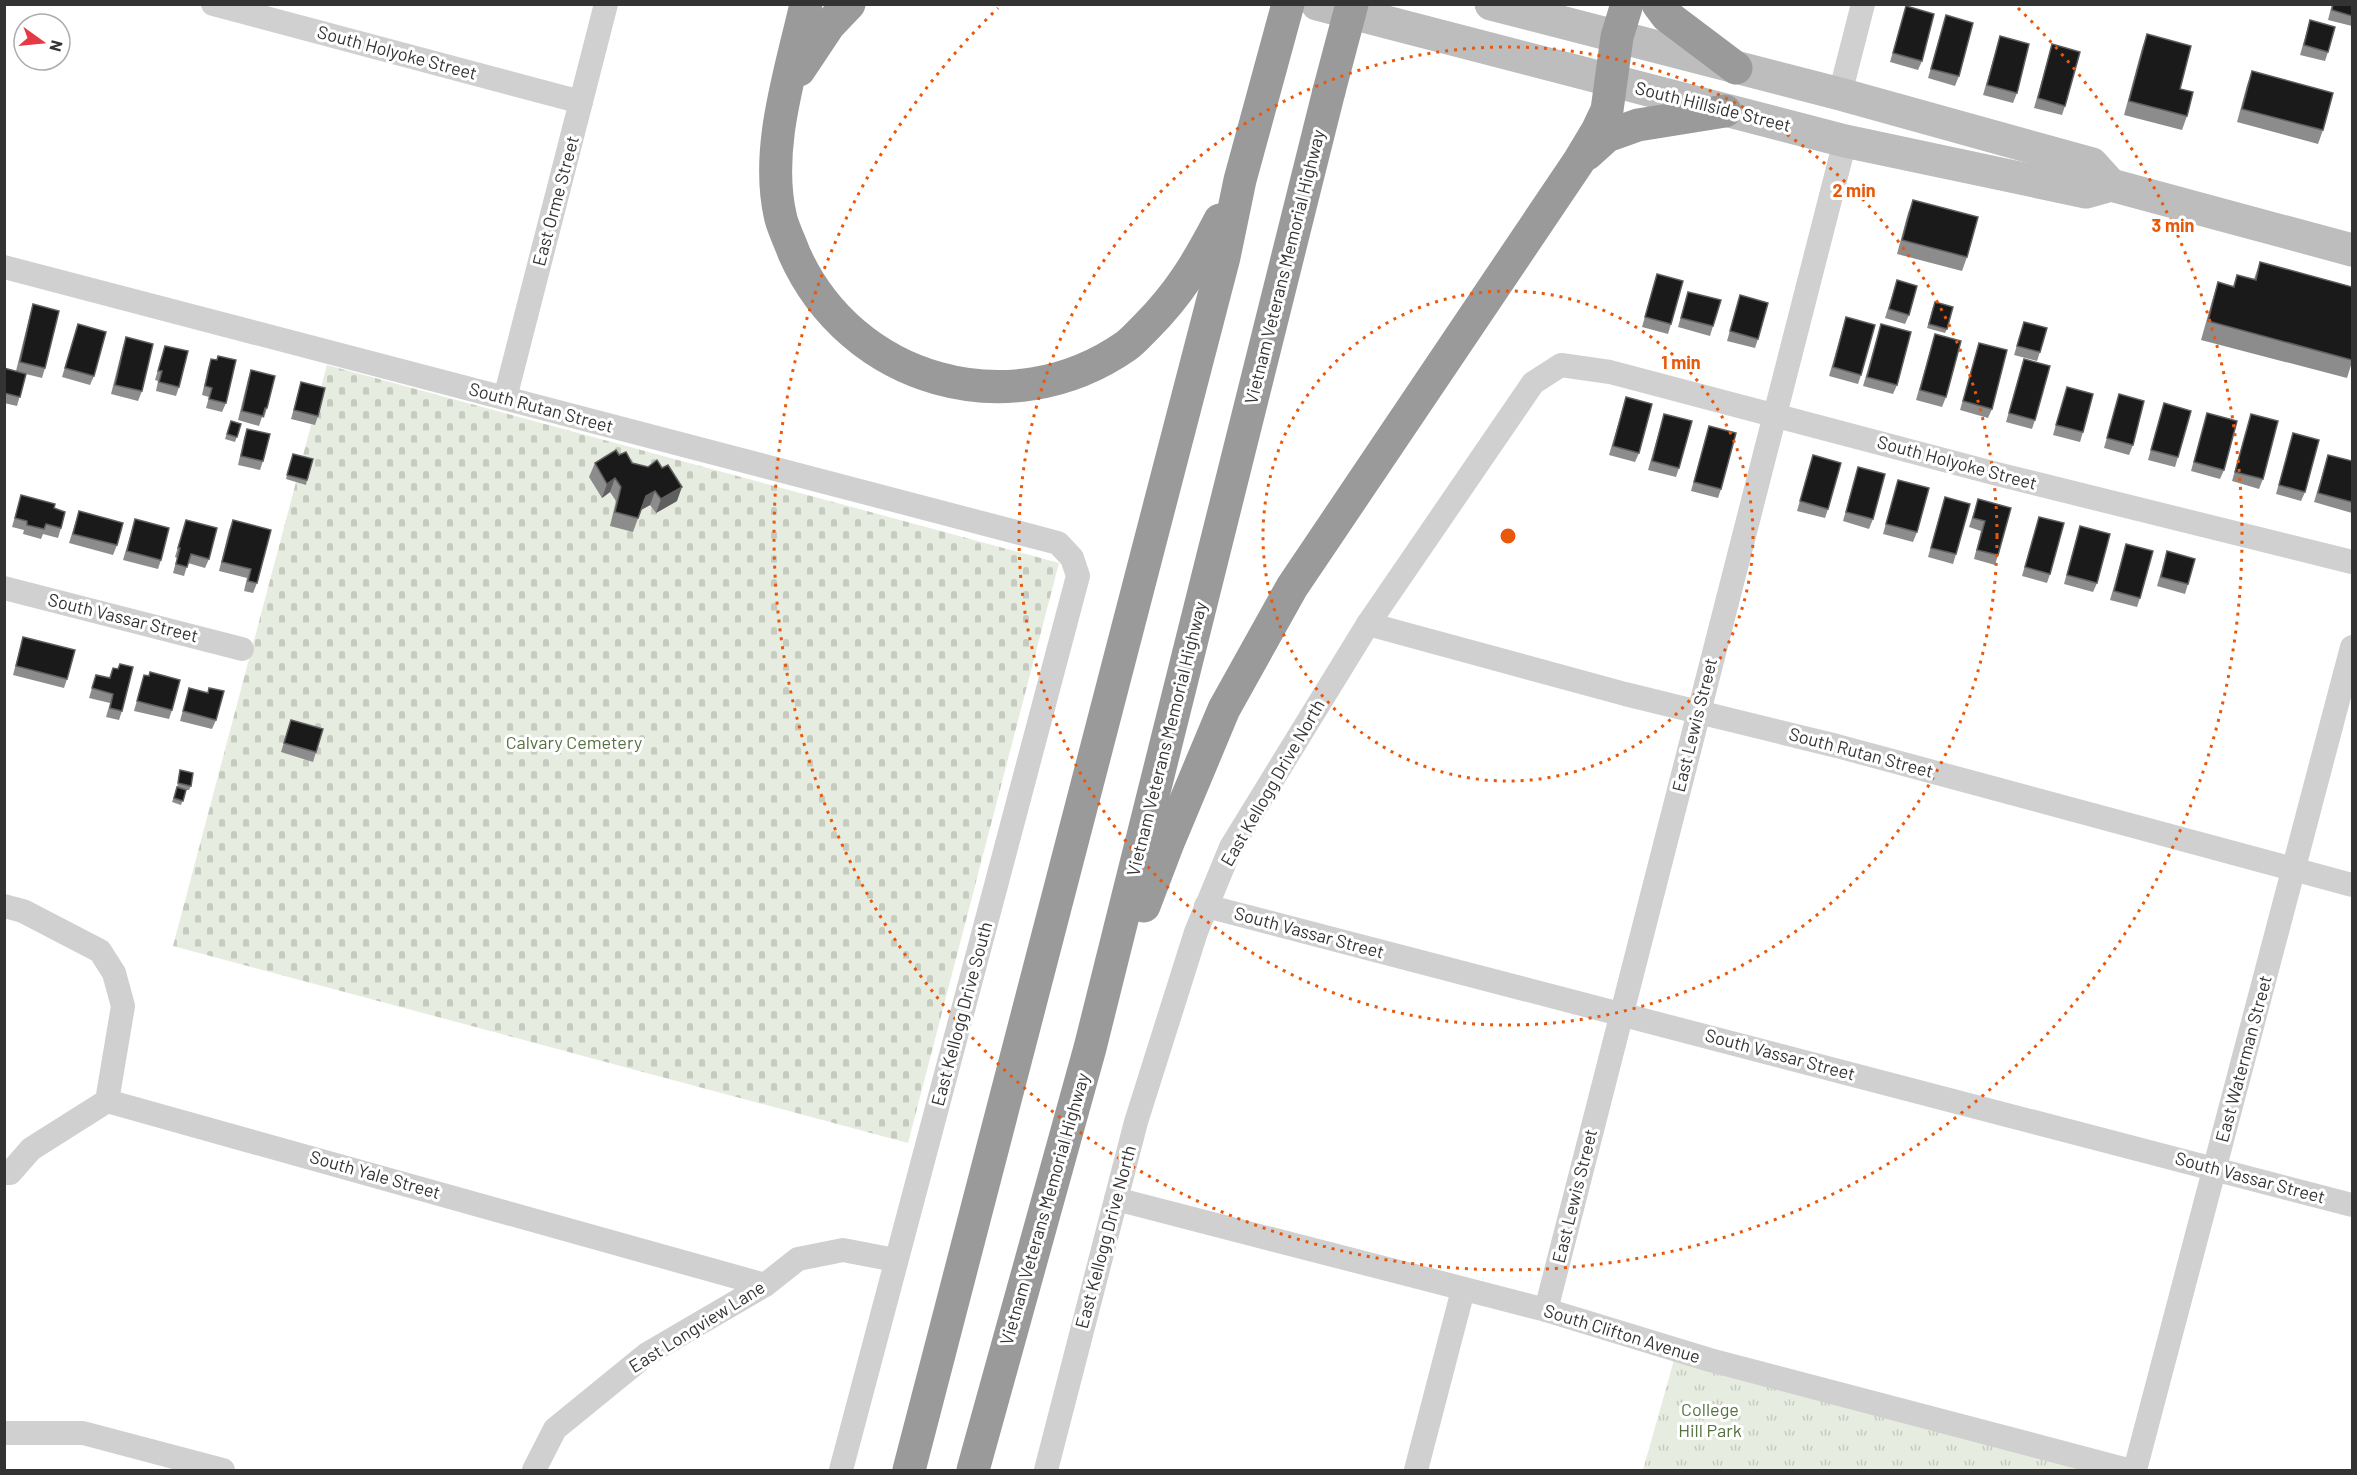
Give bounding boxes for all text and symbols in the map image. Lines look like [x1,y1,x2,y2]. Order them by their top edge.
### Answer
north arrow [12,12,72,72]
street label: South Holyoke Street [315,20,479,84]
text: N [46,38,68,54]
street label: South Hillside Street [1633,76,1793,136]
street label: Vietnam Veterans Memorial Highway [1239,127,1329,406]
street label: East Orme Street [527,133,583,268]
text: 2 min [1832,179,1876,201]
text: 3 min [2152,214,2194,236]
text: 1 min [1661,351,1701,373]
street label: South Rutan Street [467,377,616,437]
street label: South Holyoke Street [1875,430,2039,494]
centre of rings [1498,526,1518,546]
street label: South Vassar Street [46,588,201,646]
street label: Vietnam Veterans Memorial Highway [1121,599,1211,878]
street label: East Lewis Street [1667,655,1721,794]
street label: East Kellogg Drive North [1215,695,1329,870]
street label: South Rutan Street [1787,722,1936,782]
park label: Calvary Cemetery [506,731,642,753]
street label: South Vassar Street [1232,901,1387,963]
street label: East Kellogg Drive South [926,919,996,1108]
street label: East Waterman Street [2210,973,2276,1145]
street label: South Vassar Street [1703,1023,1858,1085]
street label: Vietnam Veterans Memorial Highway [995,1070,1093,1347]
street label: East Lewis Street [1547,1126,1601,1265]
street label: East Kellogg Drive North [1070,1143,1140,1331]
street label: South Yale Street [307,1145,443,1203]
street label: South Vassar Street [2173,1146,2328,1208]
street label: East Longview Lane [625,1276,768,1377]
street label: South Clifton Avenue [1541,1299,1703,1367]
park label: College Hill Park [1678,1398,1742,1441]

